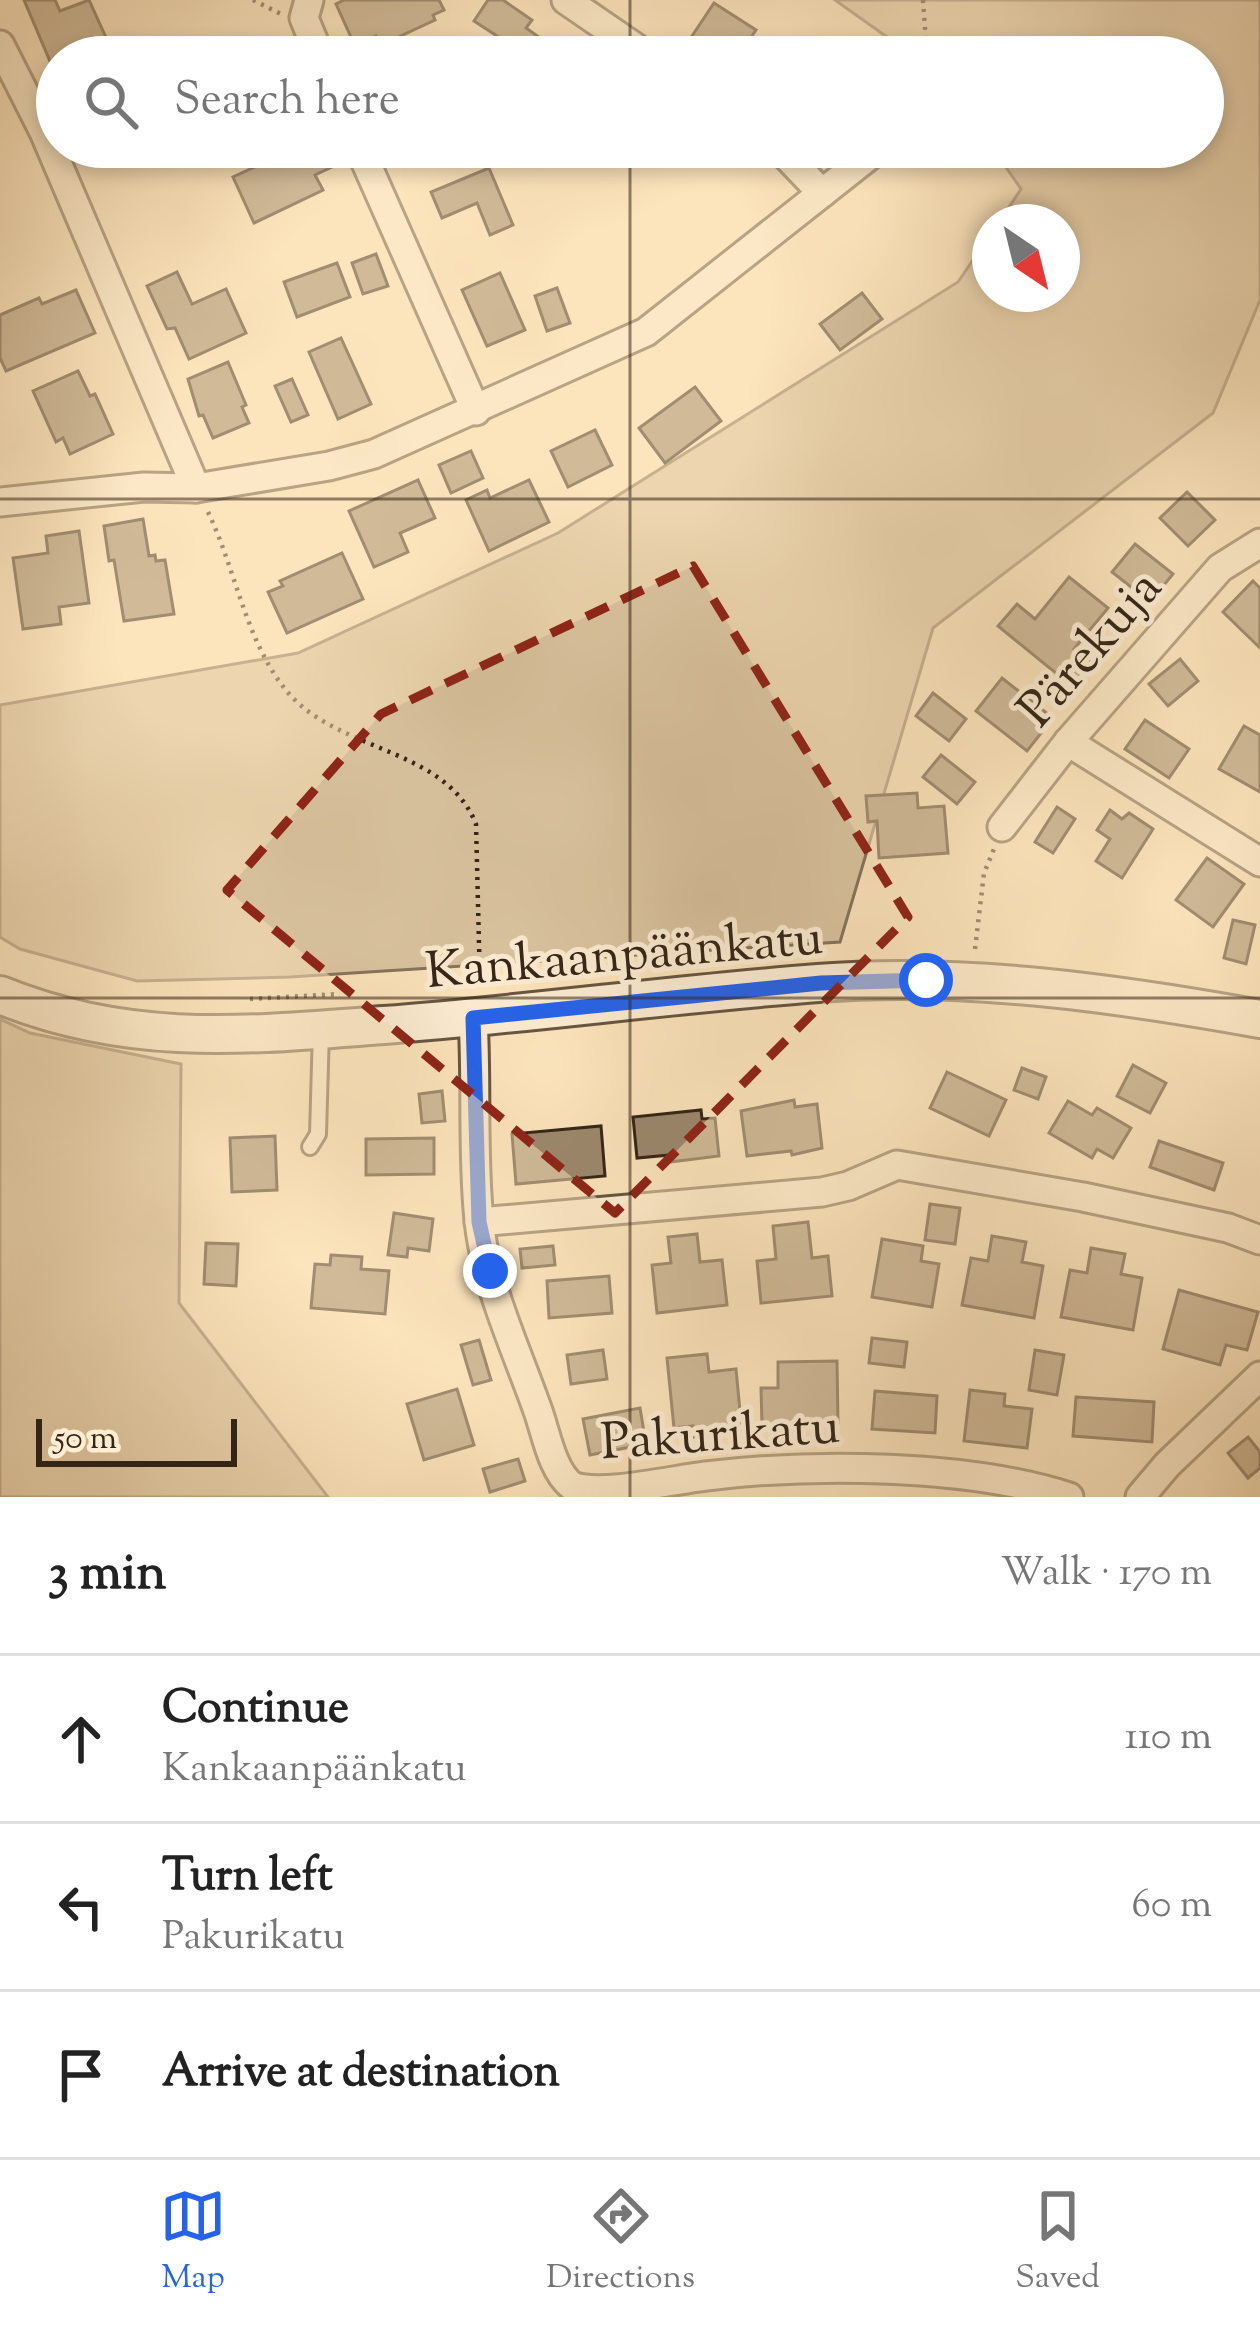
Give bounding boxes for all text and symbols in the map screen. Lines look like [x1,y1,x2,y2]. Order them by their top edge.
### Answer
search box [36,36,1224,168]
icon: search [78,69,144,135]
text: Search here [174,70,400,135]
north arrow [972,204,1080,312]
street label: Pärekuja [1003,556,1181,745]
street label: Kankaanpäänkatu [423,904,826,1011]
route start [899,953,953,1007]
route end [463,1244,517,1298]
street label: Pakurikatu [599,1393,842,1482]
scale bar [36,1413,237,1466]
text: 50 m [54,1416,117,1464]
text: 3 min [48,1539,166,1612]
text: Walk · 170 m [1001,1547,1212,1603]
text: Continue [162,1678,349,1743]
icon: ahead [48,1706,114,1772]
text: 110 m [1125,1711,1212,1767]
text: Kankaanpäänkatu [162,1743,466,1799]
text: Turn left [162,1846,333,1911]
icon: left [48,1874,114,1940]
text: 60 m [1131,1879,1212,1935]
text: Pakurikatu [162,1911,345,1967]
icon: arrive [48,2042,114,2108]
text: Arrive at destination [162,2042,560,2107]
tab: Map [160,2183,226,2303]
tab: Directions [546,2183,695,2303]
tab: Saved [1015,2183,1100,2303]

